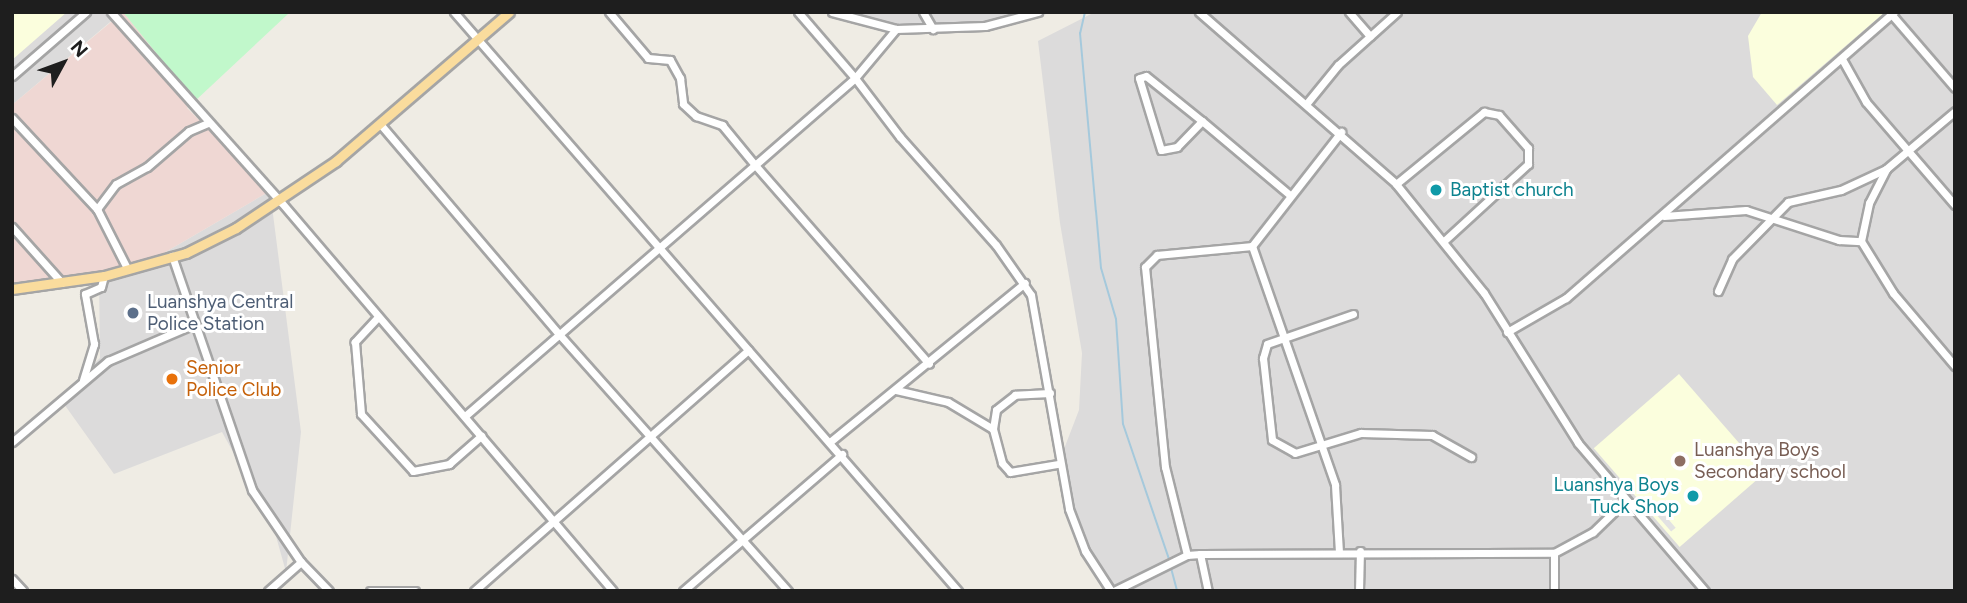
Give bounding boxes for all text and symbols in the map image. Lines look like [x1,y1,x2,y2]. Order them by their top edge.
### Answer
north arrow [28,28,98,98]
text: N [66,36,93,62]
place label: Baptist church [1450,179,1574,201]
marker: Baptist church [1428,182,1444,198]
place label: Luanshya Central Police Station [147,291,293,335]
marker: Luanshya Central Police Station [125,305,141,321]
place label: Senior Police Club [186,357,281,401]
marker: Senior Police Club [164,371,180,387]
place label: Luanshya Boys Secondary school [1694,439,1846,483]
marker: Luanshya Boys Secondary school [1672,453,1688,469]
place label: Luanshya Boys Tuck Shop [1554,474,1679,518]
marker: Luanshya Boys Tuck Shop [1685,488,1701,504]

